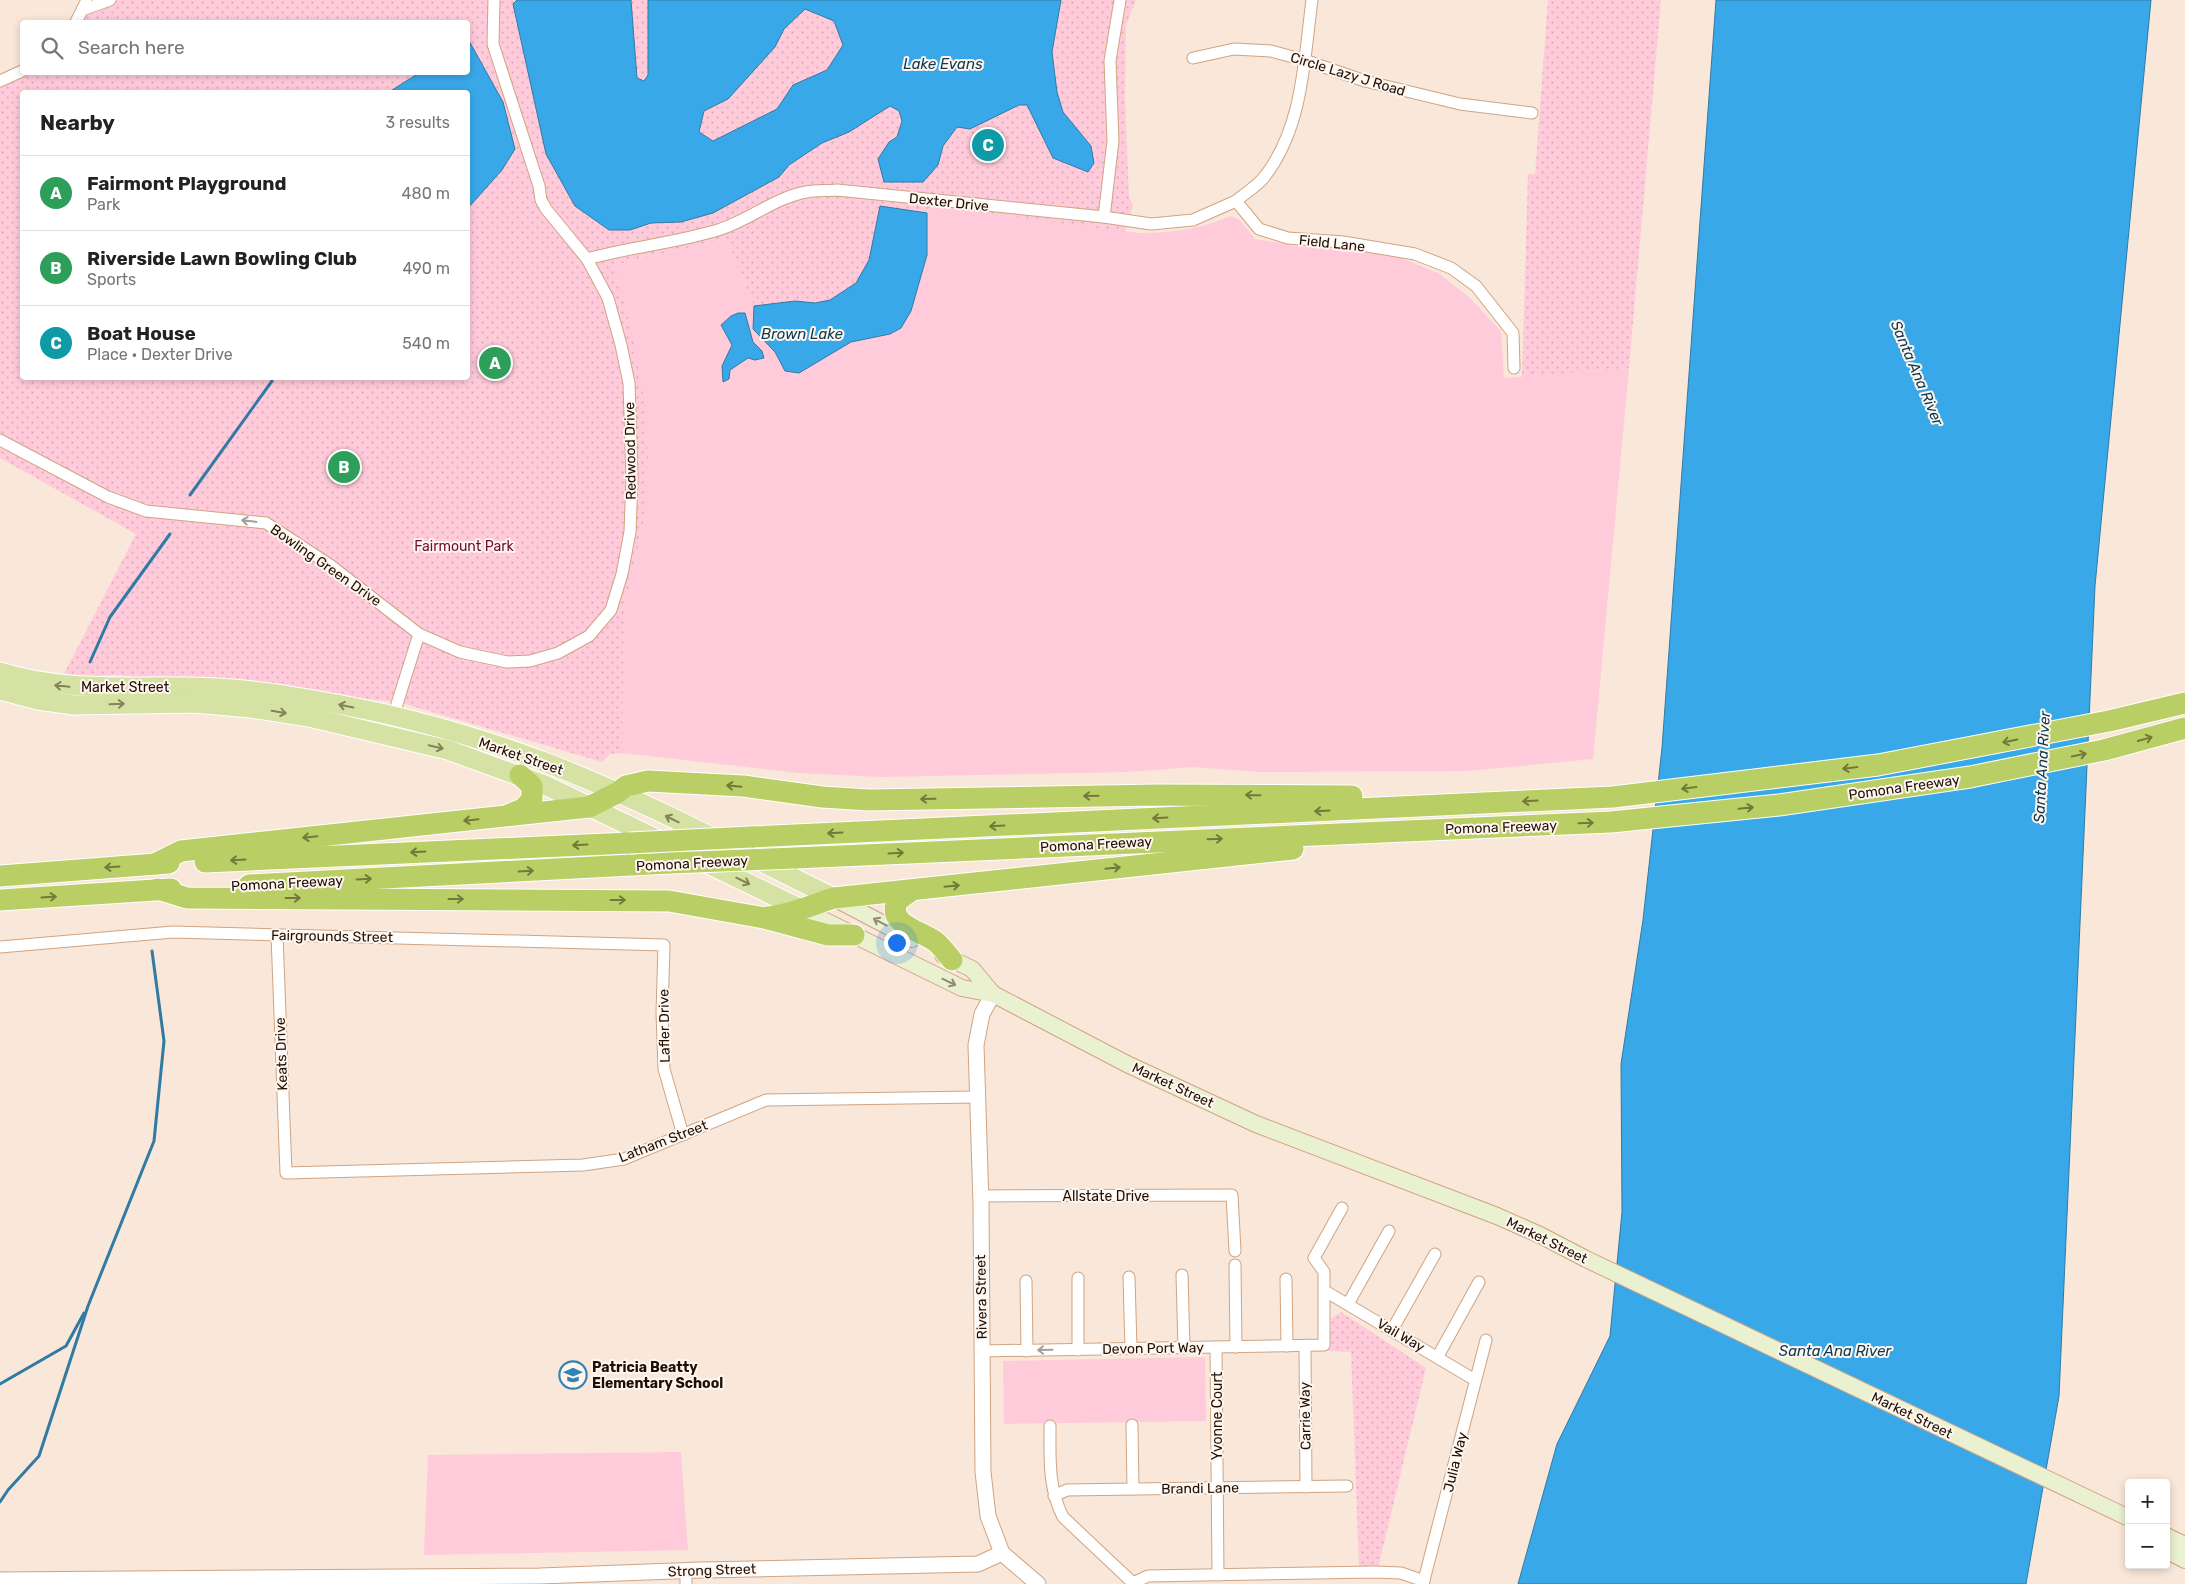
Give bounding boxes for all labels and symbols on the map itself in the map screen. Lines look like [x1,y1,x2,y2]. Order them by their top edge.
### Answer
street label: Circle Lazy J Road [1288,49,1407,100]
water label: Lake Evans [903,55,983,73]
pin: C [972,126,1004,164]
street label: Dexter Drive [908,190,990,215]
street label: Field Lane [1298,232,1366,255]
water label: Santa Ana River [1887,318,1948,429]
water label: Brown Lake [761,325,844,343]
pin: A [479,344,511,382]
street label: Redwood Drive [621,402,640,500]
pin: B [328,448,360,486]
one-way arrow [242,516,258,526]
street label: Bowling Green Drive [267,521,385,610]
park label: Fairmount Park [414,538,515,555]
street label: Market Street [81,679,170,696]
one-way arrow [55,681,71,691]
one-way arrow [108,699,125,709]
one-way arrow [338,701,354,710]
one-way arrow [271,708,287,718]
water label: Santa Ana River [2030,709,2054,824]
street label: Market Street [476,734,566,779]
one-way arrow [2136,734,2152,743]
one-way arrow [2002,737,2018,746]
one-way arrow [428,743,444,752]
one-way arrow [2071,750,2087,759]
one-way arrow [1842,763,1858,773]
street label: Pomona Freeway [1847,771,1961,804]
one-way arrow [726,781,742,790]
one-way arrow [1681,783,1697,793]
one-way arrow [1246,790,1262,800]
one-way arrow [1083,791,1100,801]
one-way arrow [921,795,937,804]
one-way arrow [1522,796,1538,806]
one-way arrow [1738,804,1754,813]
one-way arrow [1314,806,1330,816]
one-way arrow [665,813,680,823]
one-way arrow [1152,814,1168,823]
one-way arrow [464,815,480,825]
street label: Pomona Freeway [1445,817,1558,838]
one-way arrow [1577,819,1593,828]
one-way arrow [990,821,1006,830]
one-way arrow [827,829,843,838]
one-way arrow [302,832,318,842]
street label: Pomona Freeway [1040,833,1153,856]
one-way arrow [1207,835,1223,844]
one-way arrow [573,840,589,850]
one-way arrow [410,848,426,857]
one-way arrow [887,849,903,858]
street label: Pomona Freeway [636,852,749,875]
one-way arrow [231,856,247,865]
one-way arrow [105,862,121,872]
one-way arrow [1105,863,1121,873]
one-way arrow [518,866,534,875]
street label: Pomona Freeway [231,872,344,895]
one-way arrow [356,874,372,883]
one-way arrow [736,877,751,887]
one-way arrow [944,881,960,891]
one-way arrow [40,892,56,901]
one-way arrow [284,893,301,903]
one-way arrow [447,894,463,904]
one-way arrow [610,895,626,905]
one-way arrow [872,917,887,927]
street label: Fairgrounds Street [271,927,394,946]
your location [884,930,910,956]
one-way arrow [942,977,957,987]
street label: Lafler Drive [655,989,674,1063]
street label: Keats Drive [272,1017,291,1091]
street label: Market Street [1129,1059,1217,1112]
street label: Latham Street [616,1117,710,1166]
street label: Allstate Drive [1063,1188,1150,1205]
street label: Market Street [1503,1213,1591,1268]
street label: Rivera Street [972,1254,991,1340]
street label: Vail Way [1374,1315,1428,1356]
street label: Devon Port Way [1102,1339,1204,1358]
water label: Santa Ana River [1779,1342,1892,1360]
one-way arrow [1037,1345,1054,1355]
place label: Patricia Beatty Elementary School [592,1359,723,1392]
school or university icon: Patricia Beatty Elementary School [558,1360,588,1390]
street label: Yvonne Court [1209,1371,1226,1460]
street label: Carrie Way [1296,1381,1315,1450]
street label: Market Street [1868,1388,1956,1443]
street label: Julia Way [1440,1430,1471,1494]
street label: Brandi Lane [1161,1479,1239,1498]
street label: Strong Street [668,1560,757,1581]

